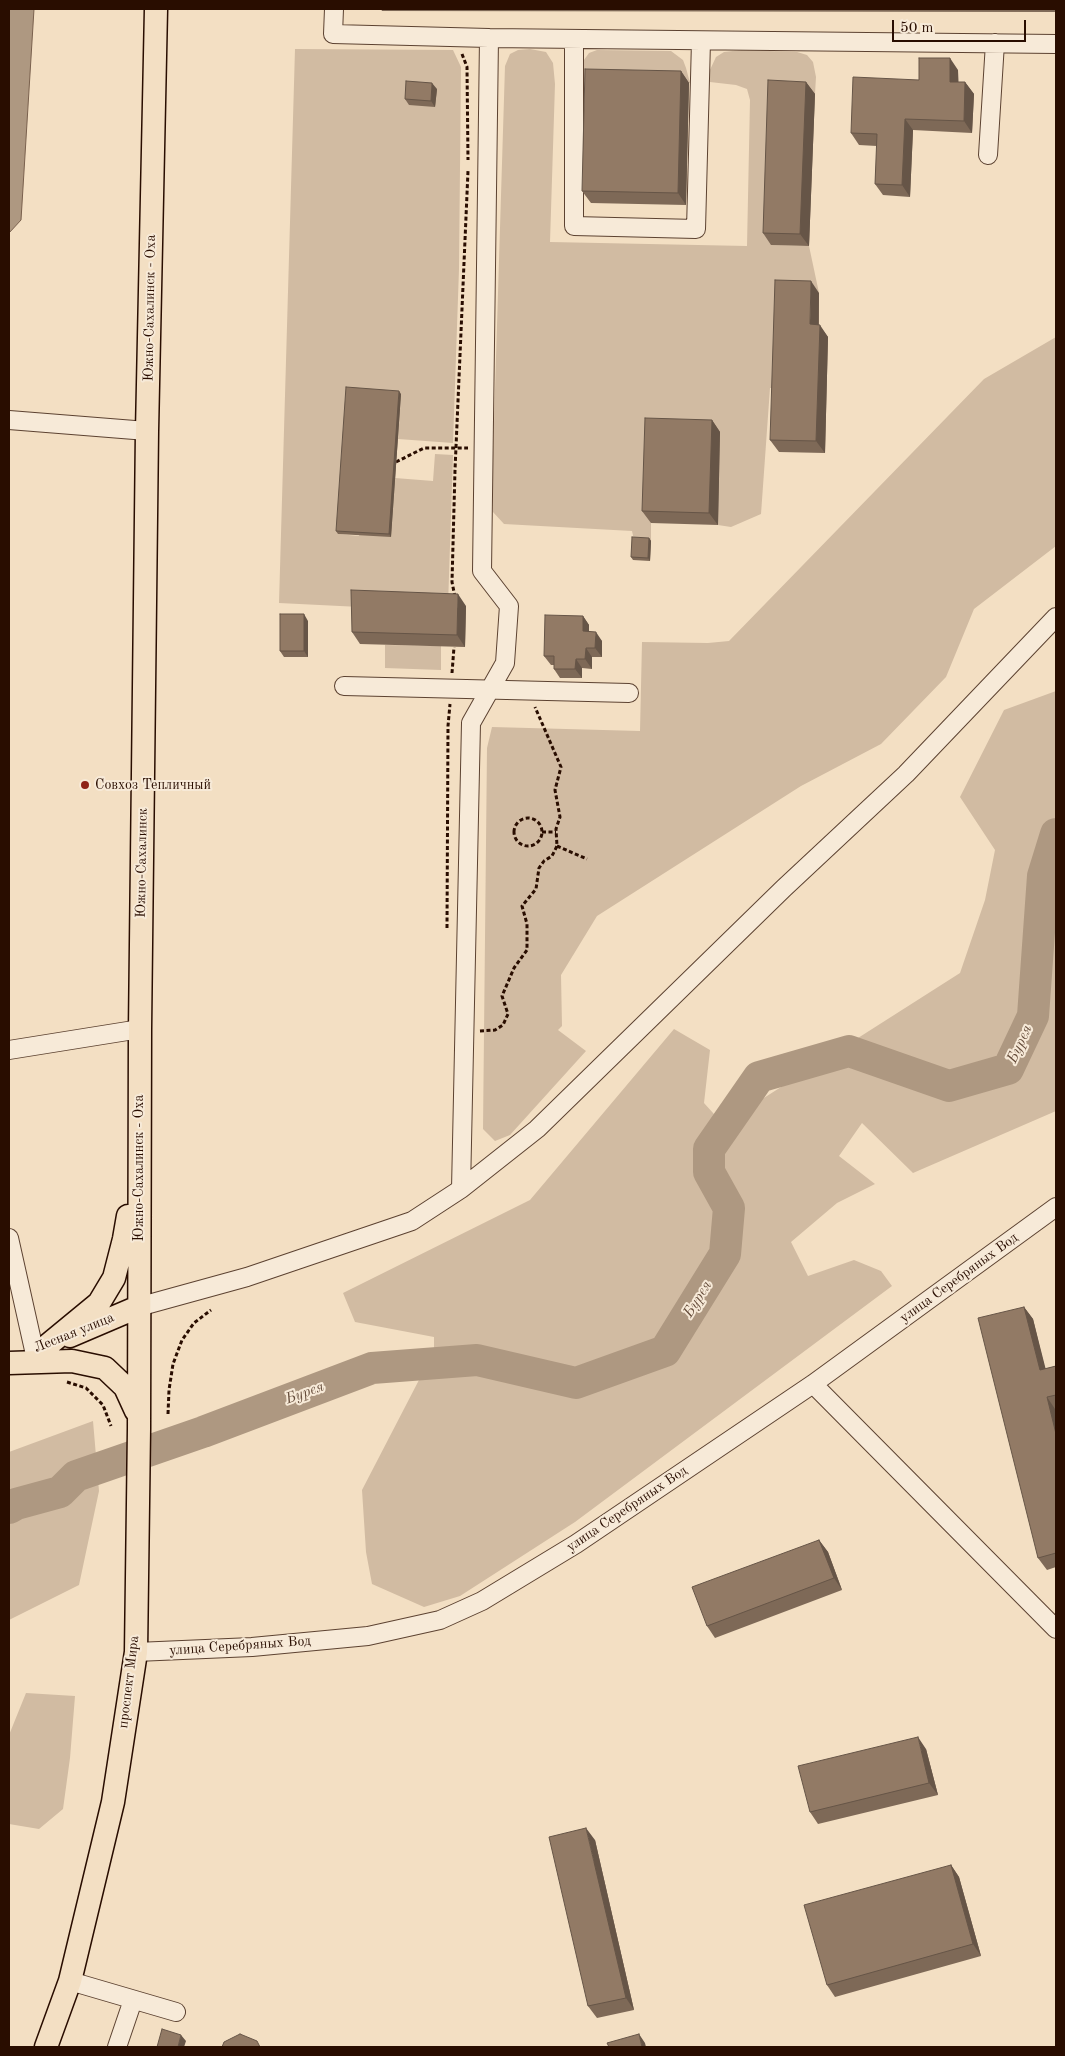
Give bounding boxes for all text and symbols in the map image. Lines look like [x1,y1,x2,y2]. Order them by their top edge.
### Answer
scale bar [895,10,1029,42]
text: 50 m [900,21,934,36]
street label: Южно-Сахалинск - Оха [140,234,160,382]
place label: Совхоз Тепличный [95,777,211,793]
marker: Совхоз Тепличный [79,779,91,791]
street label: Южно-Сахалинск [133,808,151,918]
water label: Бурея [1003,1022,1037,1066]
street label: Южно-Сахалинск - Оха [131,1095,147,1241]
street label: улица Серебряных Вод [897,1229,1021,1327]
water label: Бурея [680,1277,716,1321]
street label: Лесная улица [31,1309,117,1357]
water label: Бурея [283,1378,327,1408]
street label: улица Серебряных Вод [563,1462,691,1556]
street label: улица Серебряных Вод [169,1633,311,1659]
street label: проспект Мира [115,1635,143,1729]

